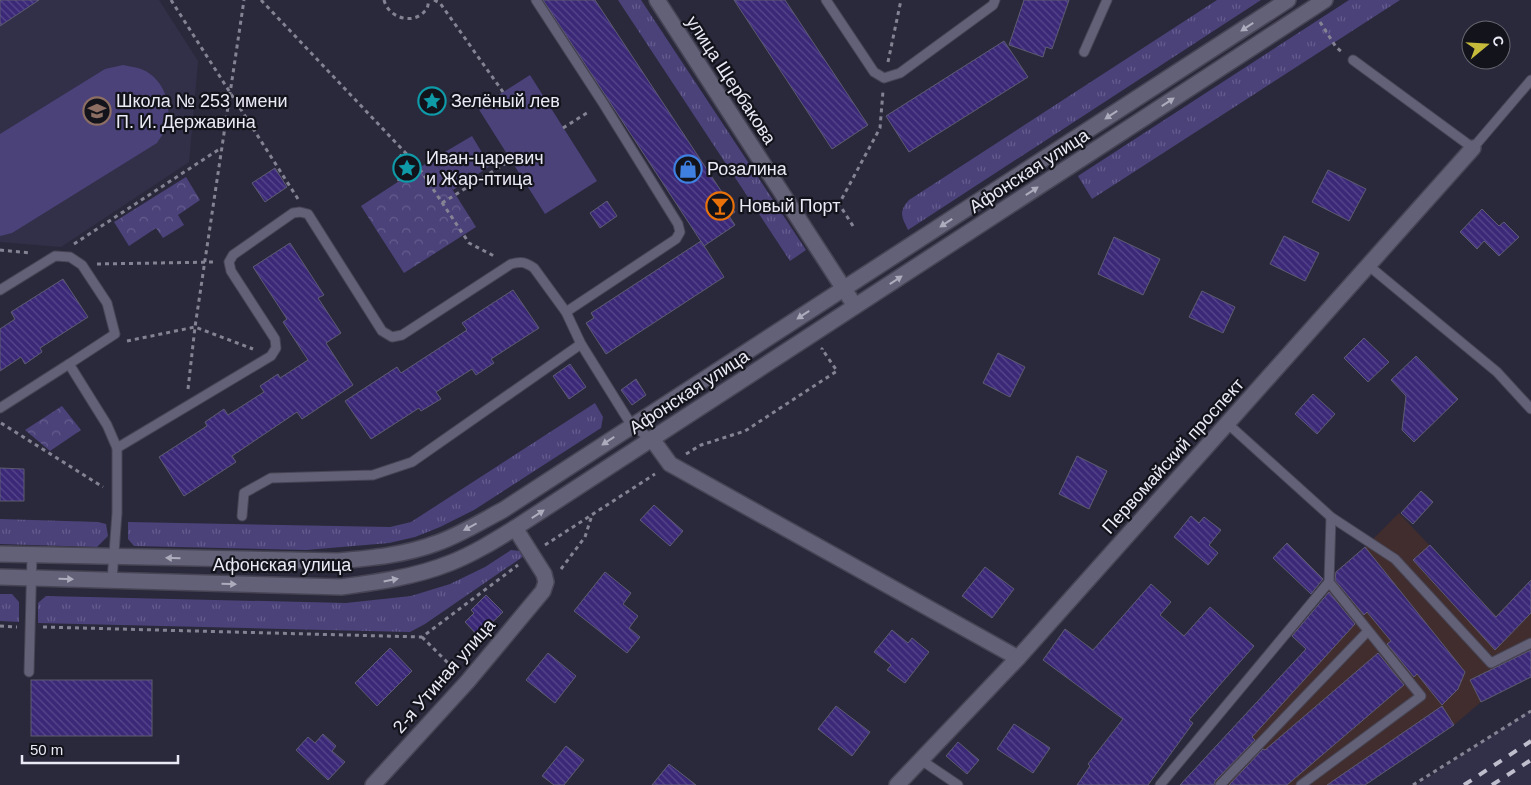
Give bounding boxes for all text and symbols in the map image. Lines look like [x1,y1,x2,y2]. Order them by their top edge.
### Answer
street label: улица Щербакова [682,12,780,149]
north arrow [1461,20,1511,70]
one-way arrow [1241,22,1254,31]
text: С [1489,34,1508,48]
place icon: Зелёный лев [417,86,447,116]
place label: Школа № 253 имени П. И. Державина [116,91,287,132]
place label: Зелёный лев [451,91,560,111]
school or university icon: Школа № 253 имени П. И. Державина [82,96,112,126]
one-way arrow [1162,98,1175,107]
one-way arrow [1105,110,1118,120]
street label: Афонская улица [965,124,1093,217]
place label: Иван-царевич и Жар-птица [426,148,544,189]
place icon: Иван-царевич и Жар-птица [392,153,422,183]
shop icon: Розалина [673,154,703,184]
place label: Розалина [707,159,788,179]
one-way arrow [1026,186,1039,196]
bar icon: Новый Порт [705,191,735,221]
place label: Новый Порт [739,196,840,216]
one-way arrow [939,218,952,227]
one-way arrow [890,275,903,285]
one-way arrow [796,310,810,320]
street label: Афонская улица [625,345,753,438]
street label: Первомайский проспект [1098,374,1248,538]
one-way arrow [601,437,614,446]
one-way arrow [531,509,544,518]
one-way arrow [463,523,477,531]
one-way arrow [165,554,181,562]
street label: Афонская улица [213,555,352,575]
one-way arrow [58,575,74,583]
one-way arrow [383,575,399,583]
one-way arrow [221,580,237,588]
street label: 2-я Утиная улица [389,614,500,737]
scale bar [22,732,179,764]
text: 50 m [30,741,63,758]

